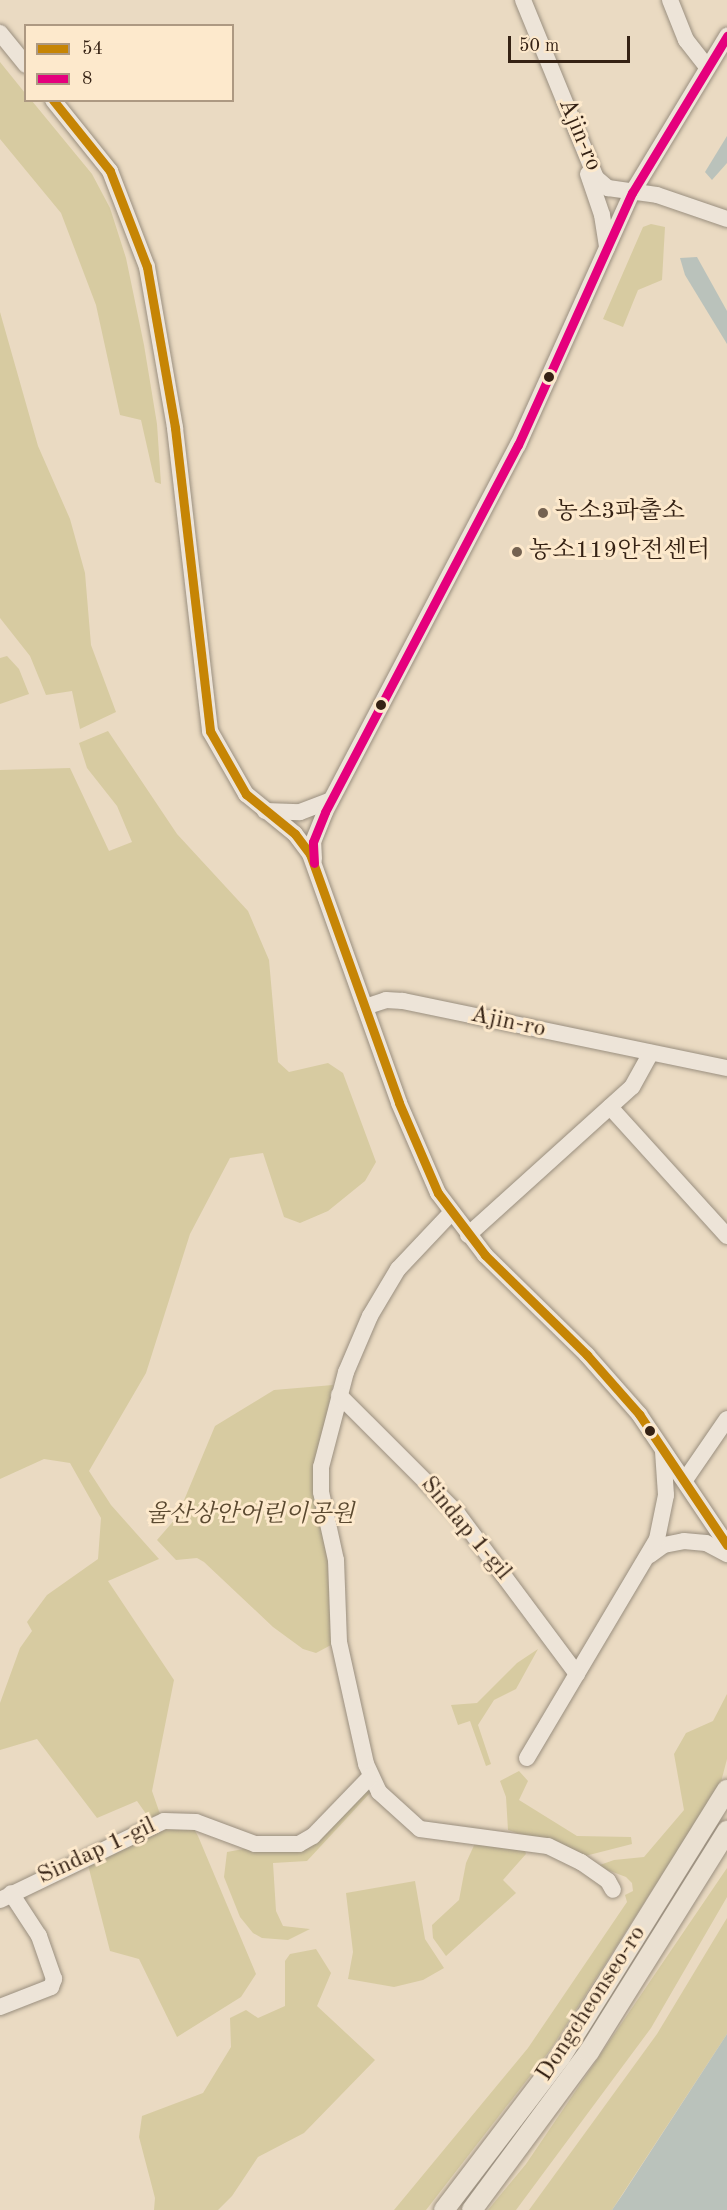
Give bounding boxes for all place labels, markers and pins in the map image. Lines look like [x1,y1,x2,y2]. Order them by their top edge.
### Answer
unlabelled marker [543,371,555,383]
place label: 농소3파출소 [555,499,685,527]
marker: 농소3파출소 [536,506,550,520]
place label: 농소119안전센터 [529,538,710,566]
marker: 농소119안전센터 [510,545,524,559]
unlabelled marker [375,699,387,711]
unlabelled marker [644,1425,656,1437]

